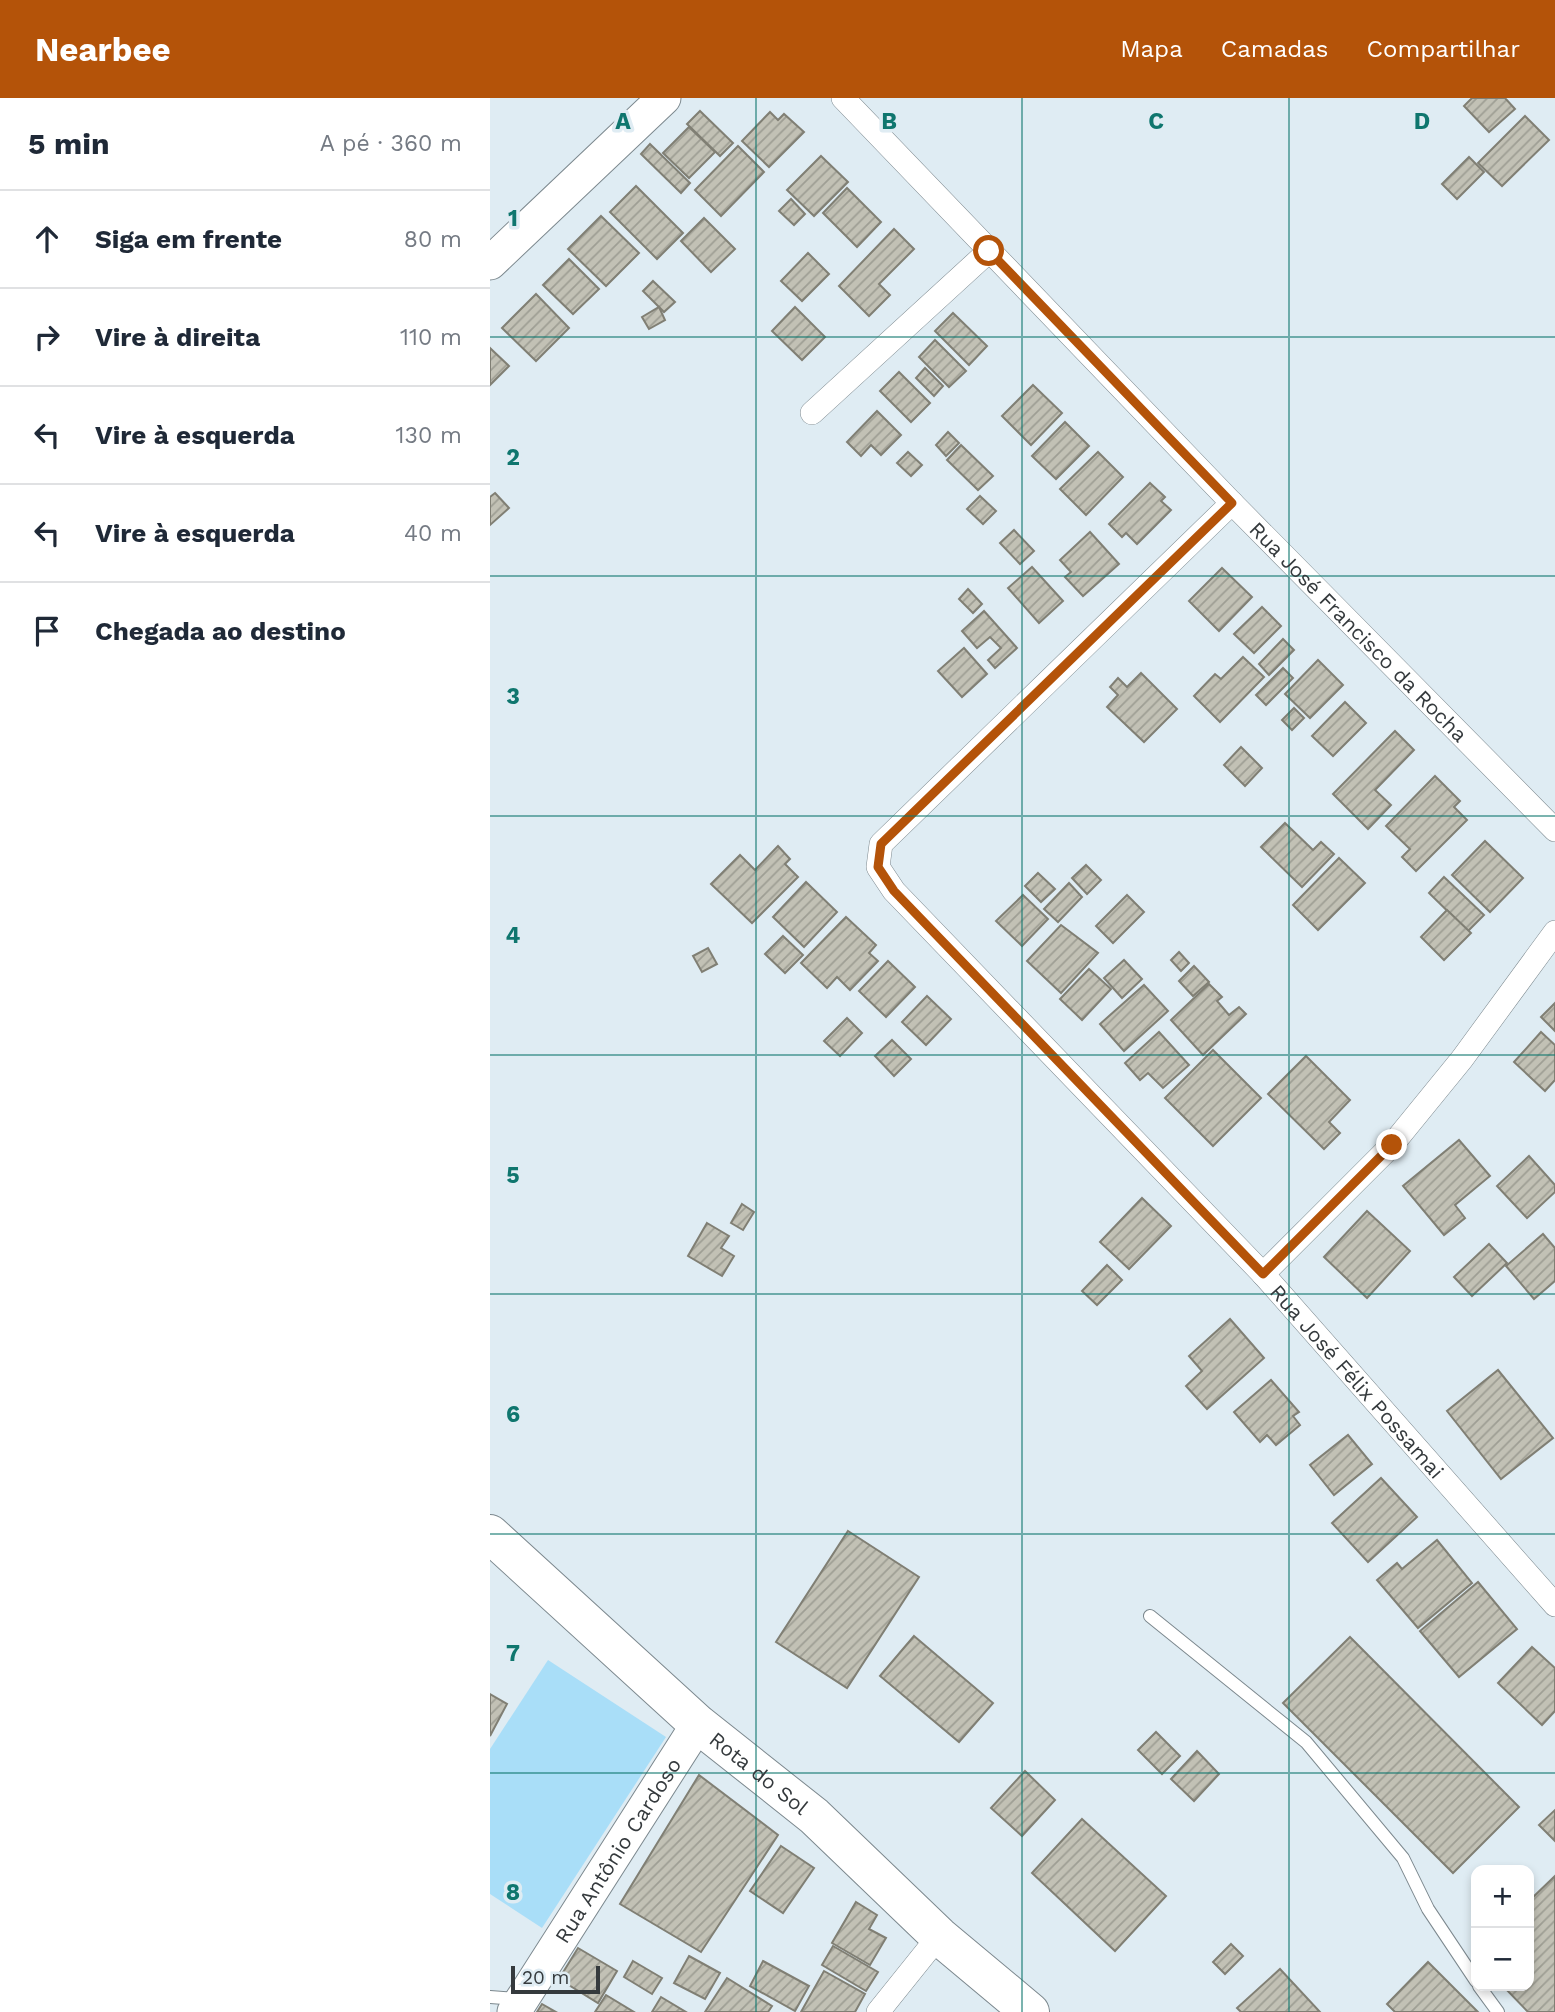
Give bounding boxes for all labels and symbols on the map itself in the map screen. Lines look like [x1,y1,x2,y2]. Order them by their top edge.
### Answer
text: A [615,108,631,135]
text: B [881,108,897,135]
text: C [1148,108,1164,135]
text: D [1414,108,1430,135]
text: 1 [508,205,518,232]
route start [973,235,1004,266]
text: 2 [506,444,520,471]
street label: Rua José Francisco da Rocha [1245,516,1473,747]
text: 3 [506,683,520,710]
text: 4 [506,922,521,949]
route end [1376,1129,1407,1160]
text: 5 [506,1162,520,1189]
street label: Rua José Félix Possamai [1265,1279,1450,1483]
text: 6 [506,1401,520,1428]
text: 7 [506,1640,520,1667]
street label: Rota do Sol [705,1726,814,1820]
street label: Rua Antônio Cardoso [549,1753,686,1948]
text: 8 [506,1879,520,1906]
scale bar [511,1963,600,1995]

